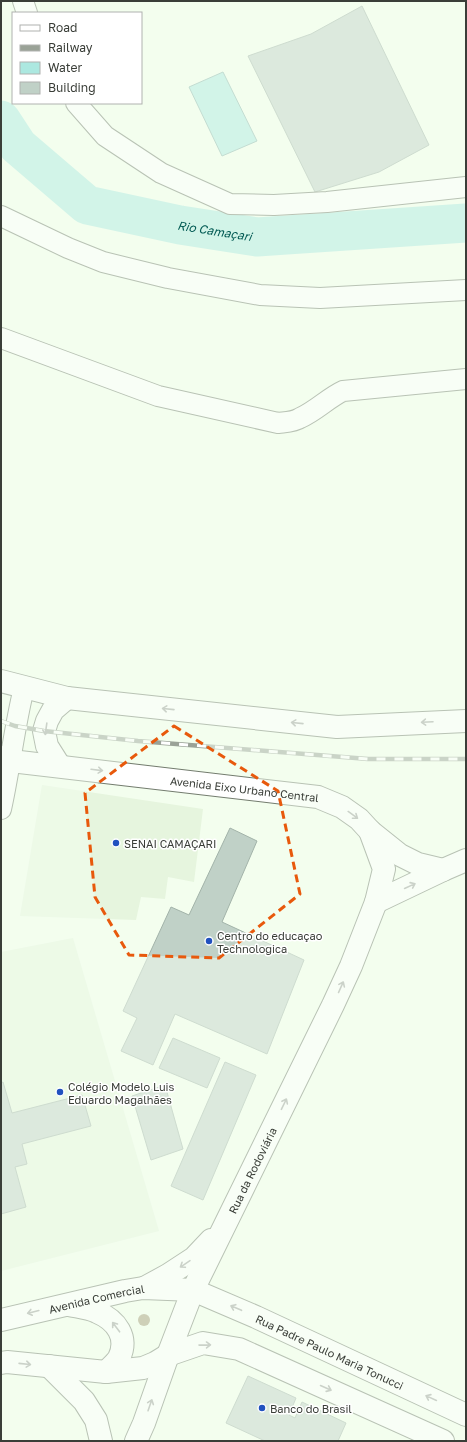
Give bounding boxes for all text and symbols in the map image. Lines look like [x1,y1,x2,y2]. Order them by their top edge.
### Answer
legend [12,12,142,104]
text: Road [48,20,77,35]
text: Railway [48,40,93,55]
text: Water [48,60,82,75]
text: Building [48,80,96,95]
water label: Rio Camaçari [176,217,255,244]
one-way arrow [162,705,175,713]
one-way arrow [291,719,304,726]
one-way arrow [421,719,434,726]
one-way arrow [42,722,50,735]
one-way arrow [90,766,103,774]
street label: Avenida Eixo Urbano Central [170,773,320,804]
one-way arrow [347,811,358,819]
place label: SENAI CAMAÇARI [124,837,217,850]
marker: SENAI CAMAÇARI [111,838,121,848]
one-way arrow [403,882,415,889]
place label: Centro do educaçao Technologica [217,929,323,955]
marker: Centro do educaçao Technologica [204,936,214,946]
one-way arrow [338,982,345,994]
place label: Colégio Modelo Luis Eduardo Magalhães [68,1080,175,1106]
marker: Colégio Modelo Luis Eduardo Magalhães [55,1087,65,1097]
one-way arrow [281,1099,288,1111]
street label: Rua da Rodoviária [225,1125,279,1215]
one-way arrow [180,1260,191,1268]
street label: Avenida Comercial [47,1281,146,1315]
one-way arrow [231,1304,243,1312]
one-way arrow [26,1309,39,1317]
street label: Rua Padre Paulo Maria Tonucci [254,1311,406,1392]
one-way arrow [112,1321,120,1332]
one-way arrow [198,1341,211,1349]
one-way arrow [18,1360,31,1368]
one-way arrow [320,1385,332,1392]
one-way arrow [425,1394,437,1401]
one-way arrow [147,1399,155,1411]
place label: Banco do Brasil [270,1402,352,1415]
marker: Banco do Brasil [257,1403,267,1413]

